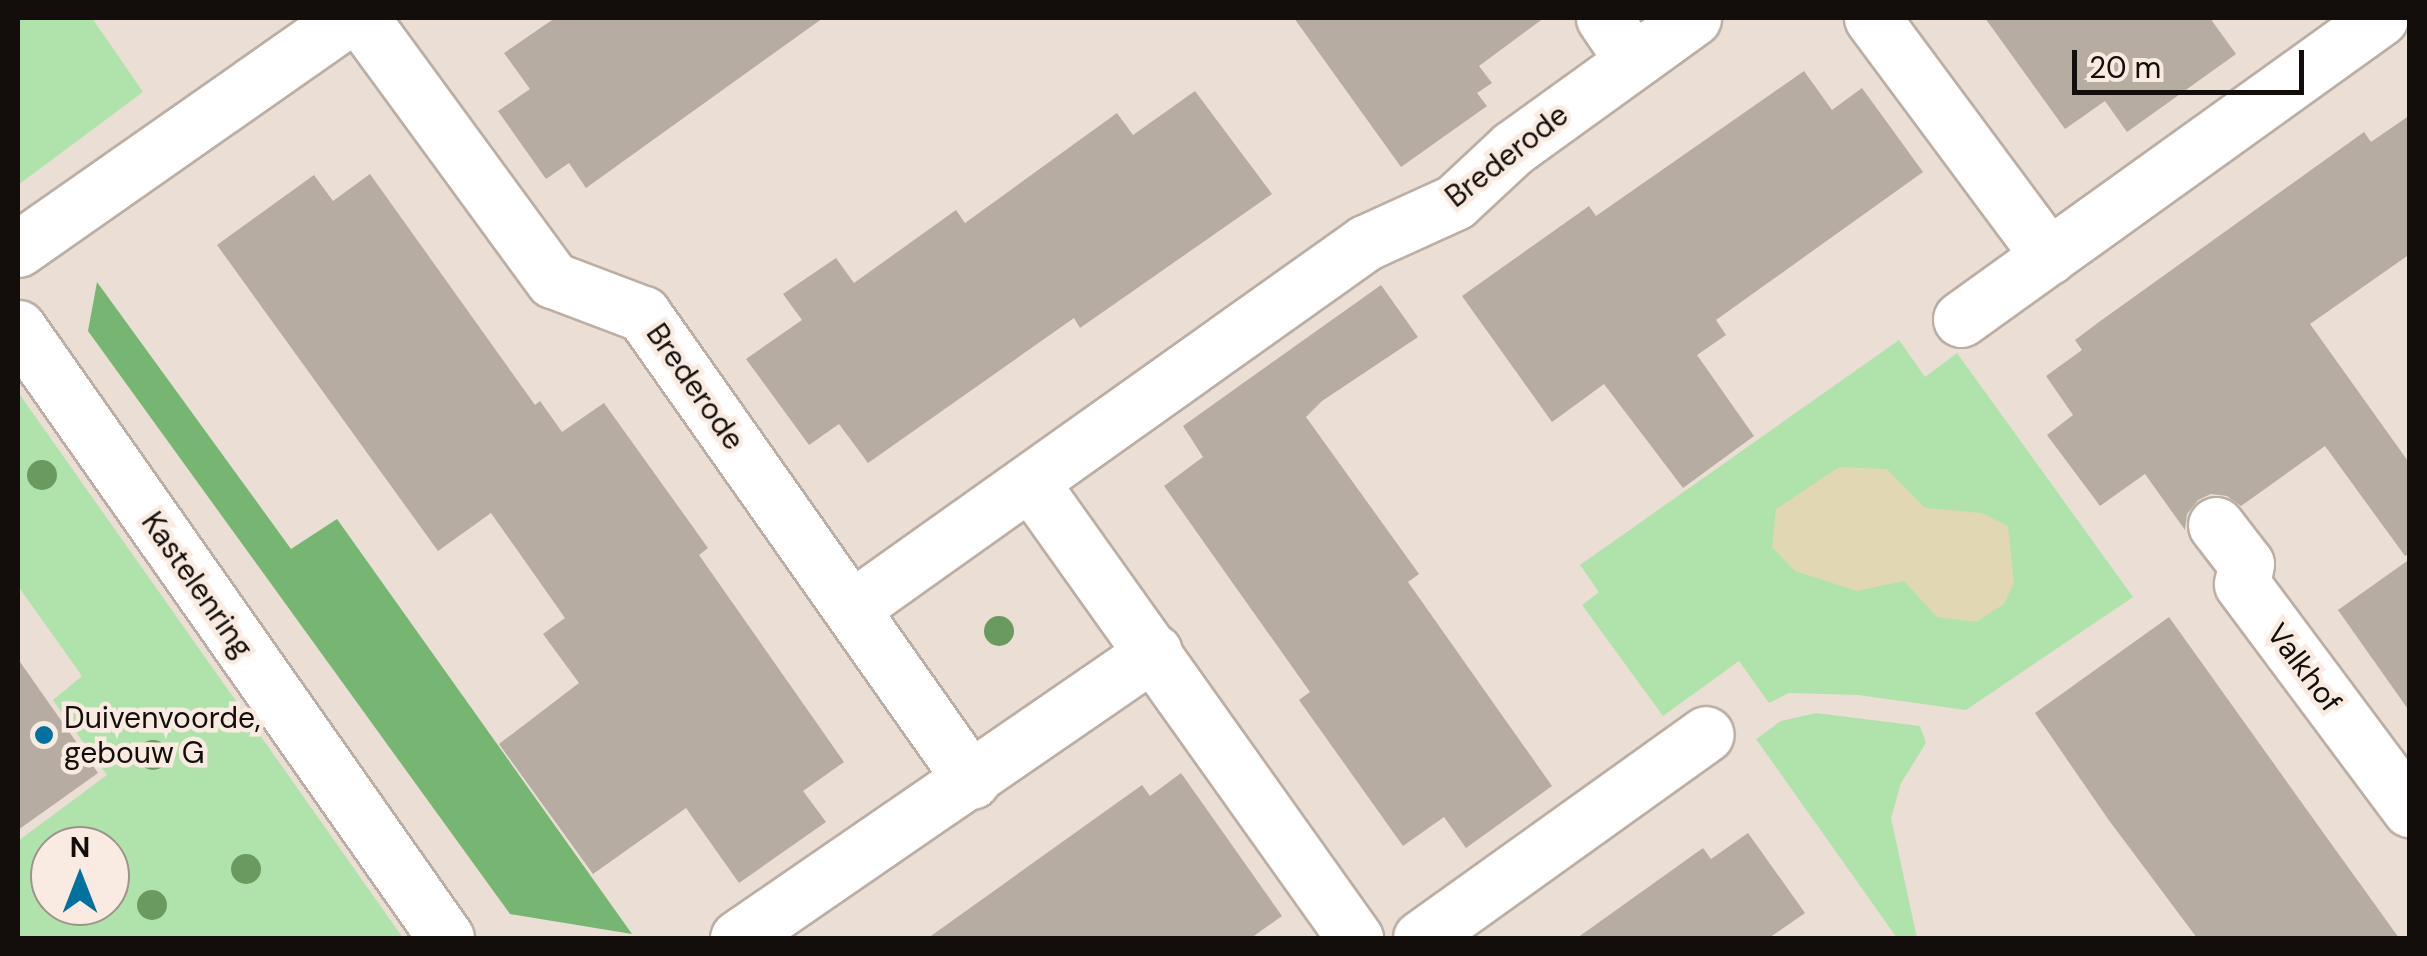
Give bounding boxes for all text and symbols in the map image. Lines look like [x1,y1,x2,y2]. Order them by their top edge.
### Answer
scale bar [2077,30,2310,92]
text: 20 m [2089,48,2161,87]
street label: Brederode [1439,97,1575,215]
street label: Brederode [638,317,752,457]
street label: Kastelenring [134,505,260,665]
street label: Valkhof [2259,617,2349,719]
place label: Duivenvoorde, gebouw G [64,700,261,770]
marker: Duivenvoorde, gebouw G [33,724,55,746]
north arrow [30,826,130,926]
text: N [70,829,90,866]

